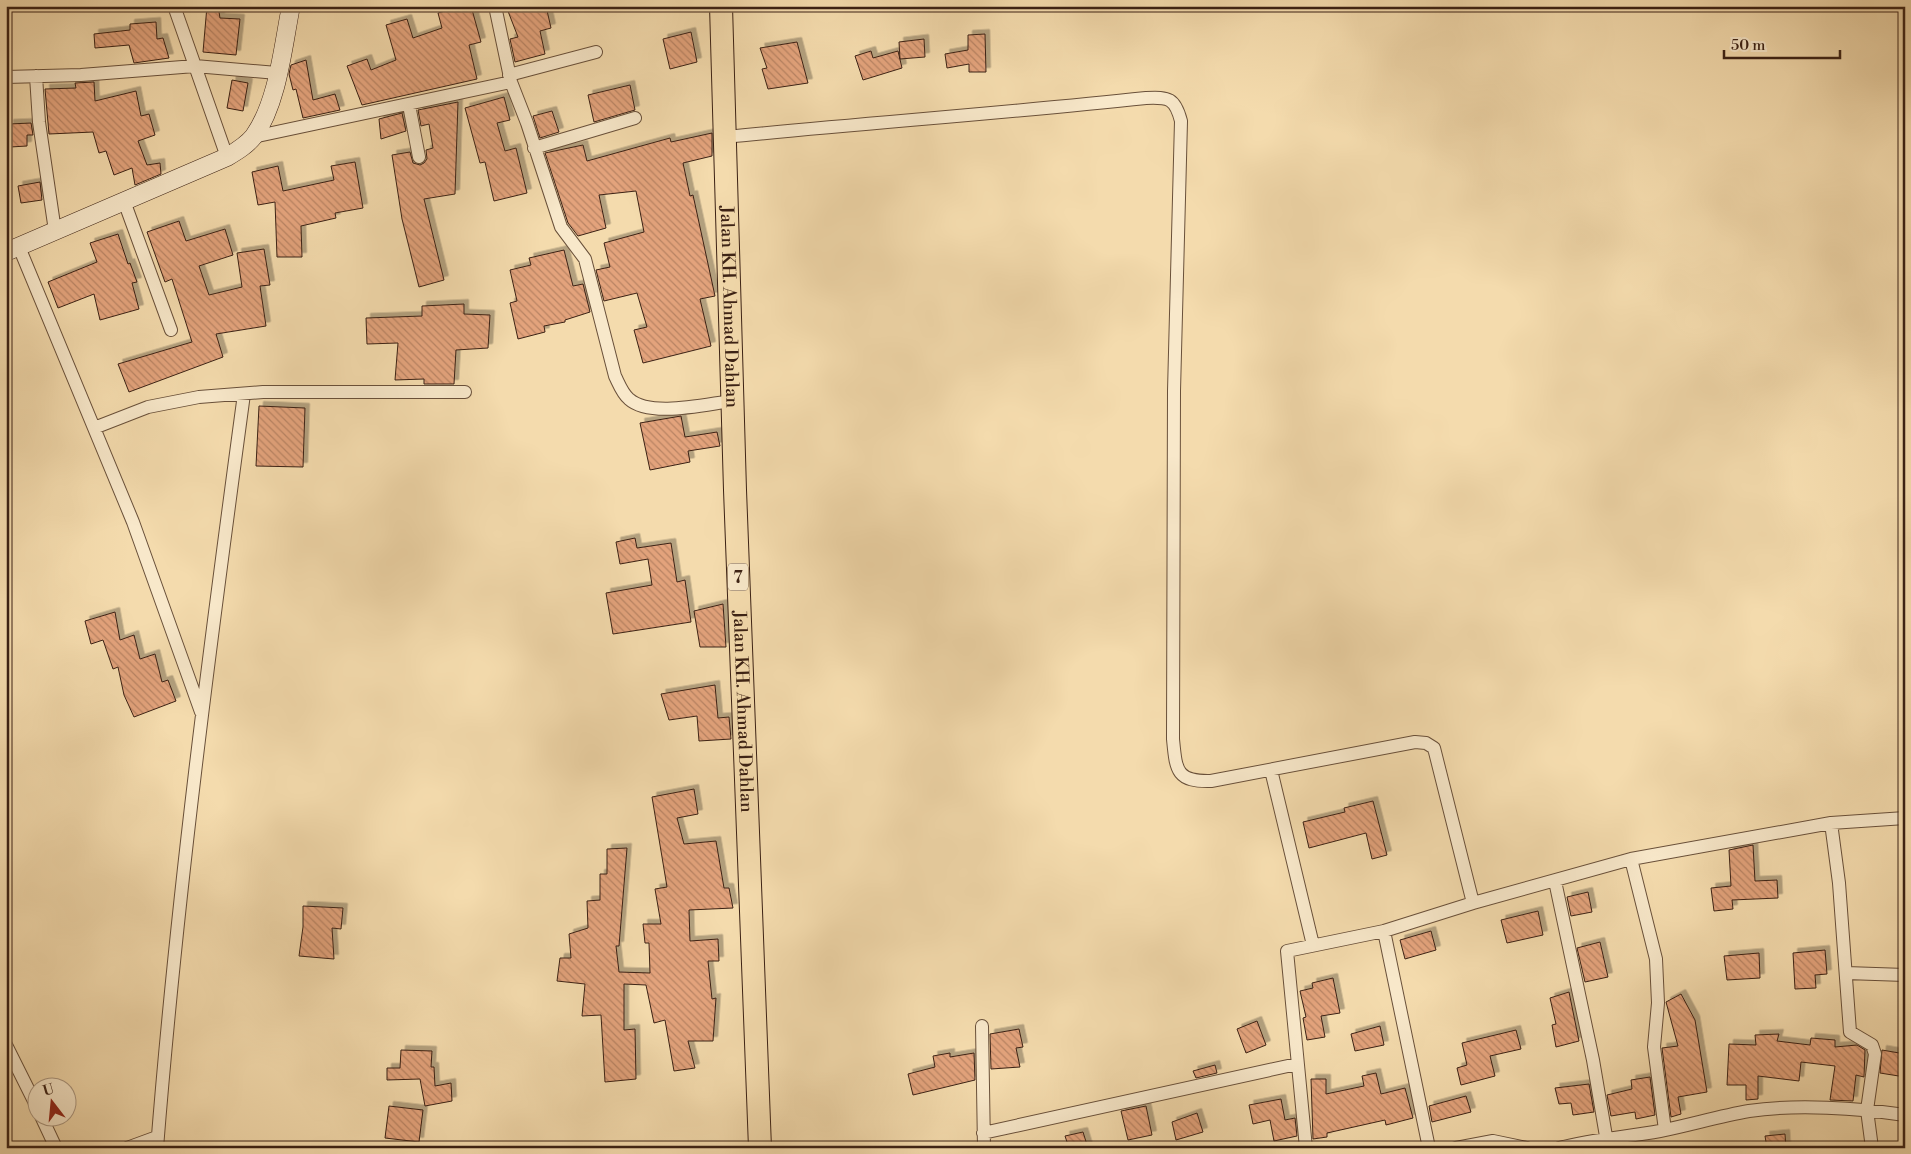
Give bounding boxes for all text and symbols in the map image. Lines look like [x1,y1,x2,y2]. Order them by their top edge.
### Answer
scale bar [1724,28,1840,60]
text: 50 m [1731,36,1765,55]
street label: Jalan KH. Ahmad Dahlan [715,205,744,408]
road number: 7 [728,564,748,590]
street label: Jalan KH. Ahmad Dahlan [728,609,758,813]
north arrow [28,1076,78,1126]
text: U [41,1080,57,1101]

